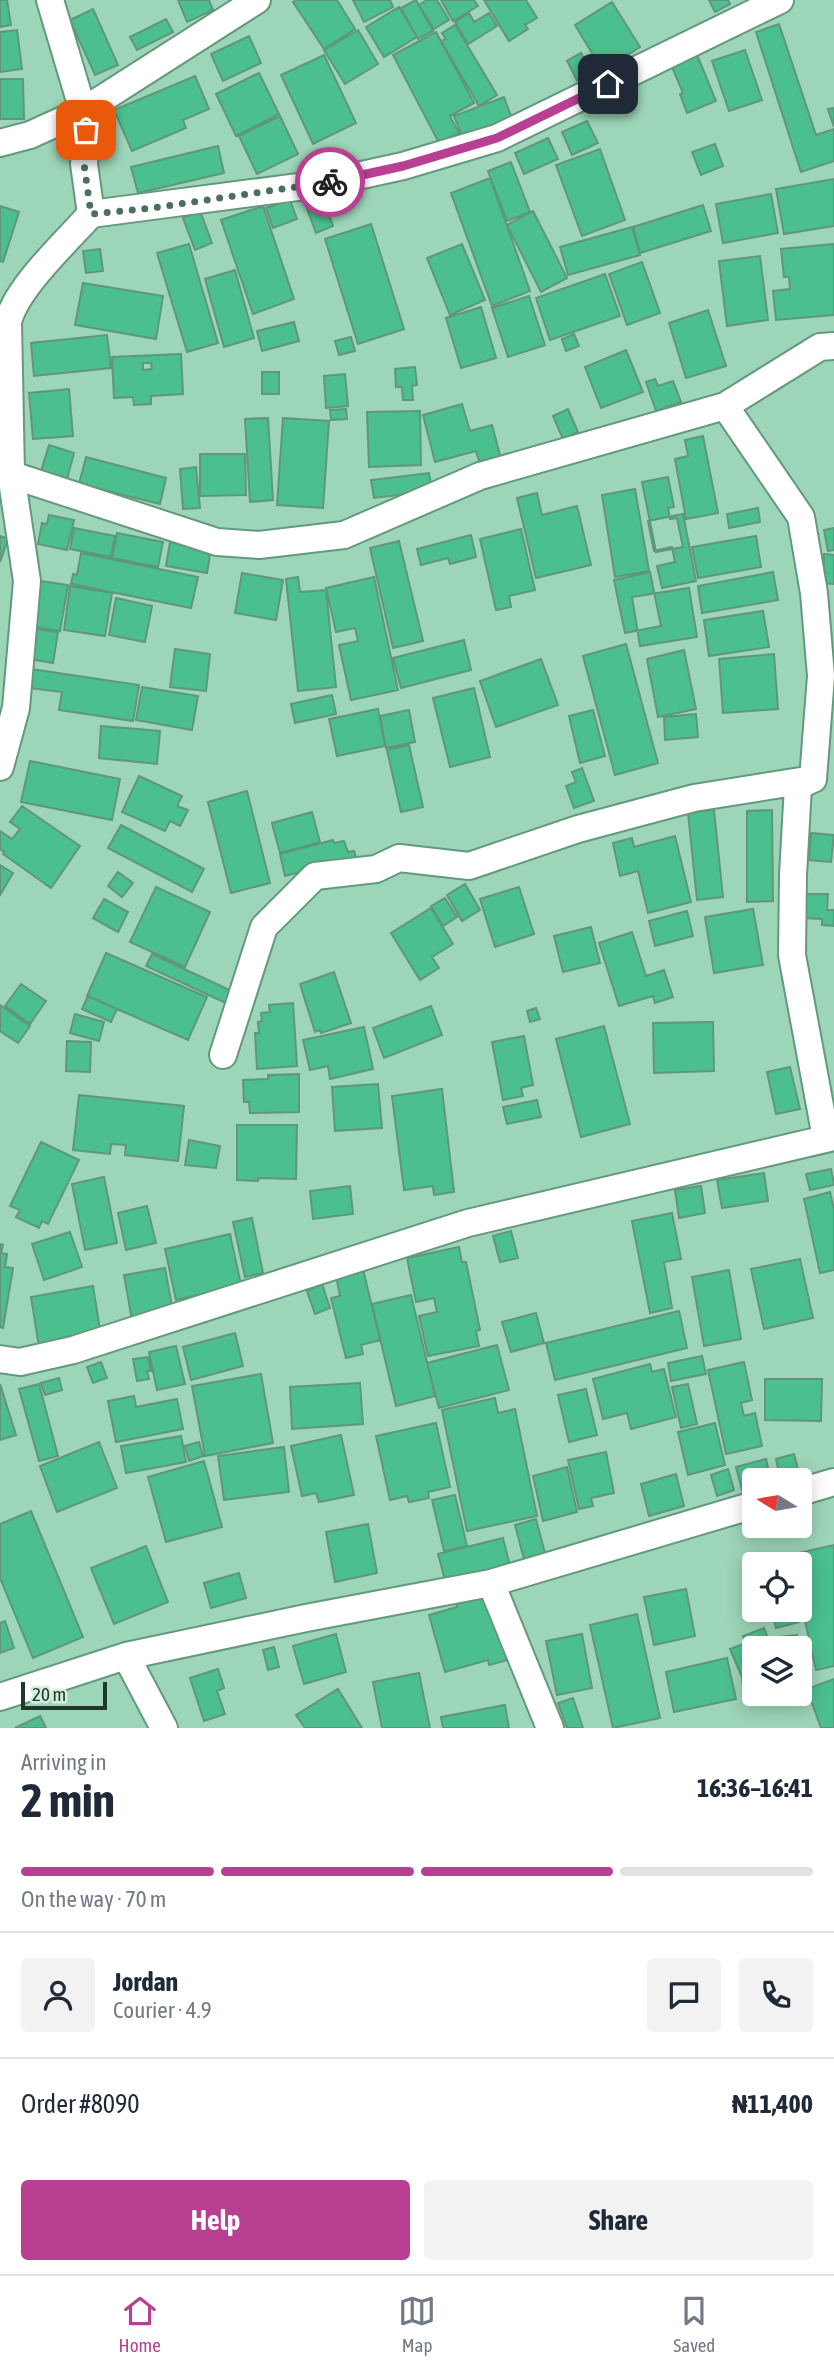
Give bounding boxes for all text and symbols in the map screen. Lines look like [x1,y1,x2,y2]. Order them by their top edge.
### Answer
pin [578,54,638,114]
icon: home [589,65,627,103]
pin [56,100,116,160]
icon: bag [67,111,105,149]
courier [295,147,365,217]
icon: bike [311,163,349,201]
north arrow [742,1468,812,1538]
map controls [742,1468,812,1706]
button: locate [742,1552,812,1622]
button: layers [742,1636,812,1706]
scale bar [21,1679,107,1711]
text: 20 m [32,1683,66,1705]
text: Arriving in [21,1749,107,1775]
text: 16:36–16:41 [697,1773,813,1803]
text: 2 min [21,1774,115,1827]
text: On the way · 70 m [21,1886,166,1912]
button: person [21,1958,95,2032]
button: chat [647,1958,721,2032]
button: phone [739,1958,813,2032]
text: Jordan [113,1967,178,1997]
text: Courier · 4.9 [113,1997,212,2023]
text: Order #8090 [21,2089,140,2119]
text: ₦11,400 [732,2089,813,2119]
button: Help [21,2180,410,2260]
button: Share [424,2180,813,2260]
tab: Home [119,2292,161,2356]
tab: Map [398,2292,436,2356]
tab: Saved [673,2292,715,2356]

